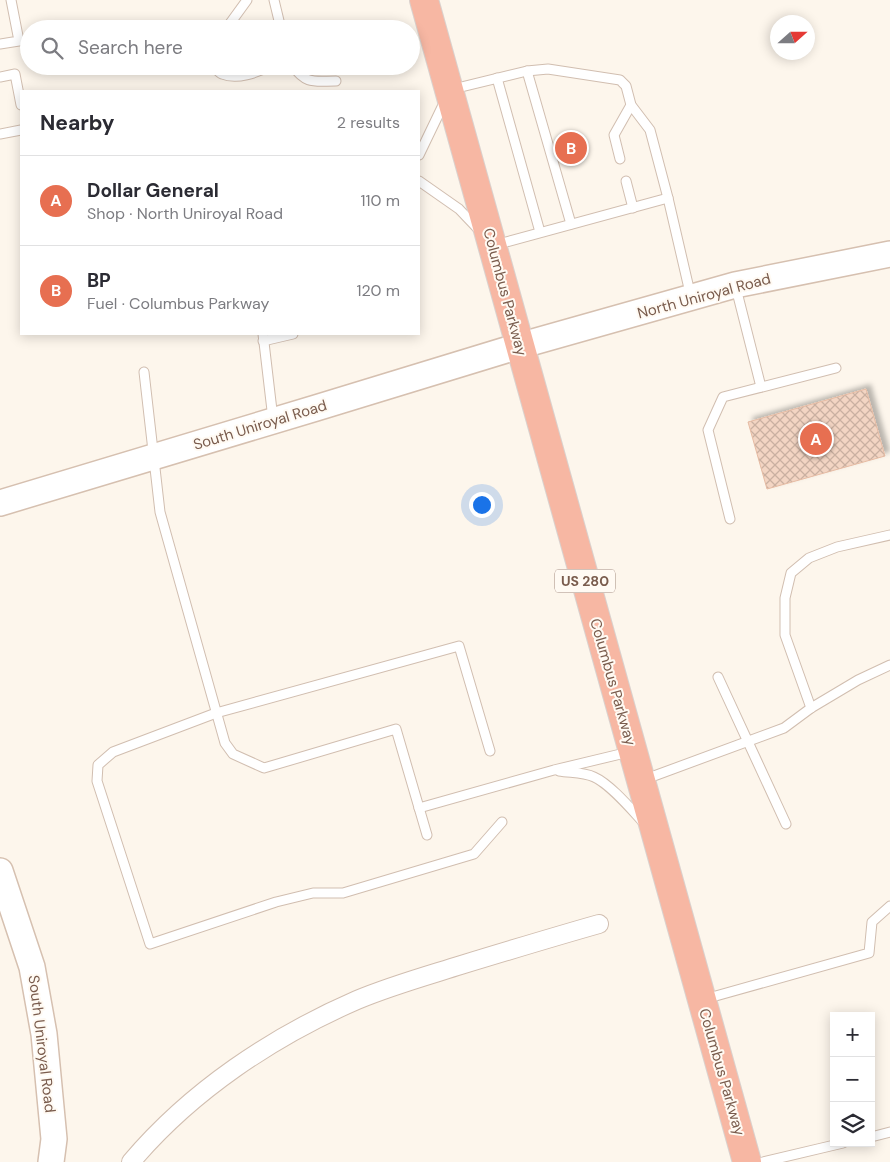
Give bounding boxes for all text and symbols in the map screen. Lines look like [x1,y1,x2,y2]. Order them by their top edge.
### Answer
north arrow [770,15,815,60]
search box [20,20,420,75]
icon: search [38,34,66,62]
text: Search here [78,35,183,60]
text: Nearby [40,109,114,137]
text: 2 results [337,112,400,133]
pin: B [555,129,587,167]
text: Dollar General [87,178,219,203]
text: A [50,190,62,211]
text: 110 m [361,190,400,211]
text: Shop · North Uniroyal Road [87,203,283,224]
street label: Columbus Parkway [478,226,532,359]
text: BP [87,268,111,293]
street label: North Uniroyal Road [635,269,773,323]
text: B [51,280,61,301]
text: 120 m [356,280,400,301]
text: Fuel · Columbus Parkway [87,293,269,314]
street label: South Uniroyal Road [191,395,329,455]
pin: A [800,420,832,458]
your location [469,492,495,518]
road number: US 280 [555,570,615,592]
street label: Columbus Parkway [585,616,641,749]
street label: South Uniroyal Road [24,974,60,1114]
street label: Columbus Parkway [694,1006,750,1139]
map controls [830,1012,875,1147]
button: + [830,1012,875,1057]
button: − [830,1057,875,1102]
button: layers [830,1102,875,1147]

